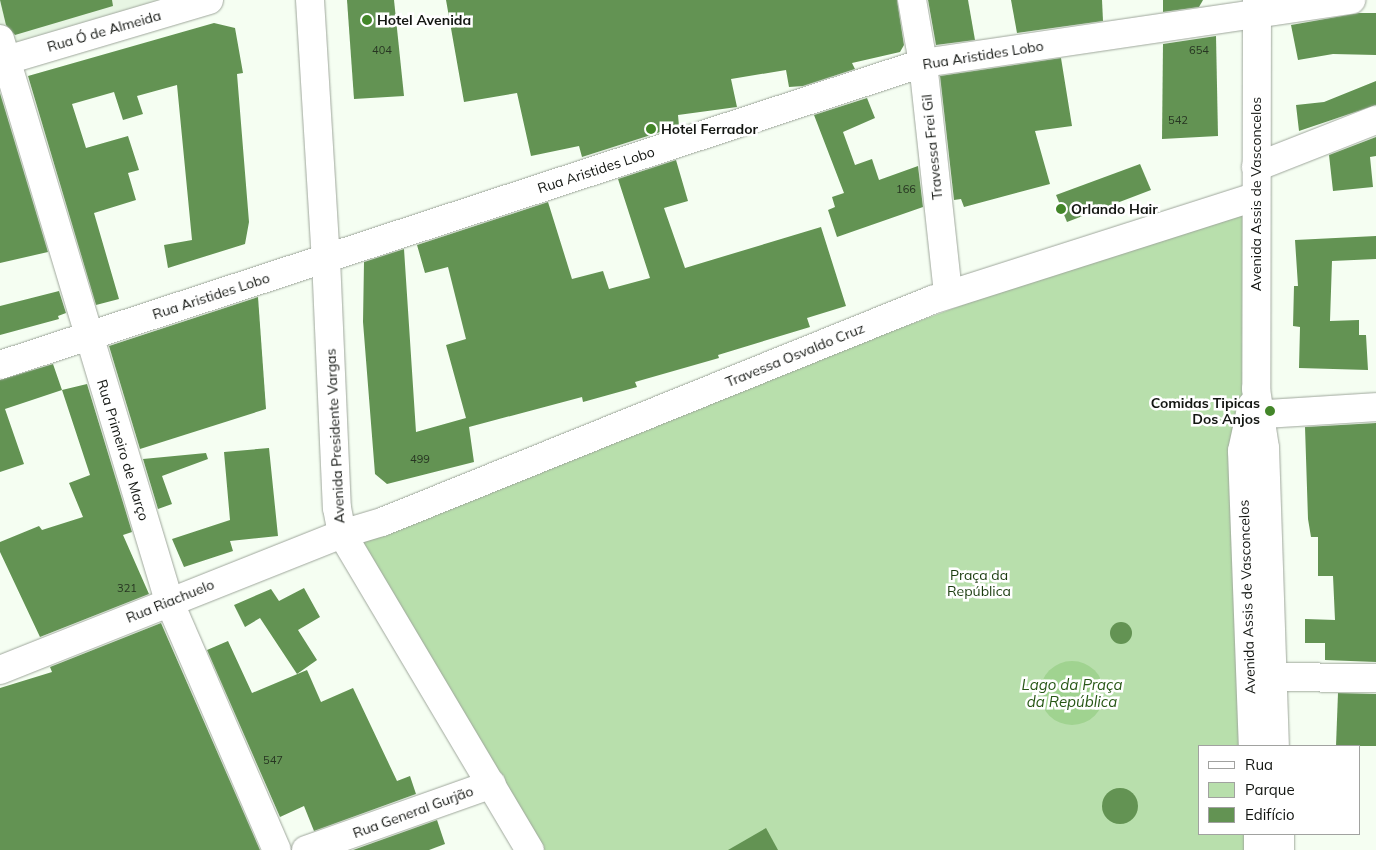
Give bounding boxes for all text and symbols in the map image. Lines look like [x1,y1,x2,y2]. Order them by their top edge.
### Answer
street label: Rua Ó de Almeida [45,7,163,55]
place label: Hotel Avenida [377,12,471,28]
marker: Hotel Avenida [361,14,373,26]
street label: Rua Aristides Lobo [921,37,1045,73]
house number: 404 [372,43,392,57]
house number: 654 [1189,43,1209,57]
street label: Travessa Frei Gil [918,93,946,201]
street label: Avenida Assis de Vasconcelos [1248,97,1264,291]
house number: 542 [1168,113,1188,127]
place label: Hotel Ferrador [661,121,758,137]
marker: Hotel Ferrador [645,123,657,135]
street label: Rua Aristides Lobo [535,143,657,197]
house number: 166 [896,182,916,196]
place label: Orlando Hair [1071,201,1158,217]
marker: Orlando Hair [1055,203,1067,215]
street label: Rua Aristides Lobo [150,269,272,323]
street label: Travessa Osvaldo Cruz [723,319,867,391]
street label: Avenida Presidente Vargas [322,348,348,524]
street label: Rua Primeiro de Março [93,377,153,523]
place label: Comidas Tipicas Dos Anjos [1151,395,1260,428]
marker: Comidas Tipicas Dos Anjos [1264,405,1276,417]
house number: 499 [410,452,430,466]
street label: Avenida Assis de Vasconcelos [1235,500,1259,694]
park label: Praça da República [947,567,1011,600]
street label: Rua Riachuelo [124,576,216,626]
house number: 321 [117,581,137,595]
water label: Lago da Praça da República [1022,675,1122,710]
legend [1198,745,1361,835]
house number: 547 [263,753,283,767]
text: Rua [1245,755,1273,774]
text: Parque [1245,780,1295,799]
street label: Rua General Gurjão [350,782,476,842]
text: Edifício [1245,805,1295,824]

